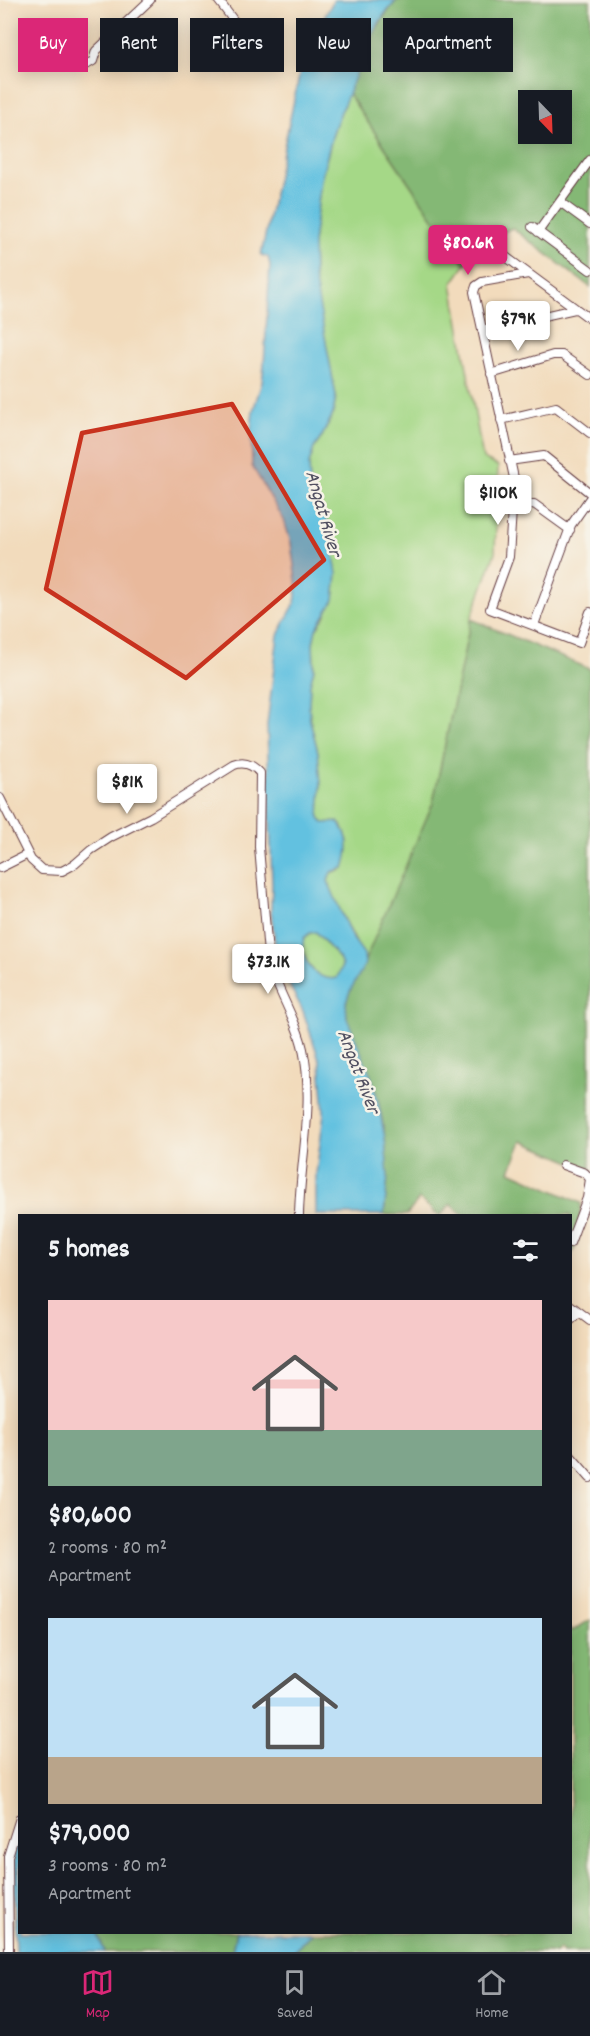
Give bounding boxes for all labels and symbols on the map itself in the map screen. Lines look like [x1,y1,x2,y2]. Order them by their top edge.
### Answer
north arrow [518,90,572,144]
pin: $80.6K [419,225,517,276]
pin: $79K [482,301,554,352]
water label: Angat River [296,468,348,563]
pin: $110K [456,475,540,526]
pin: $81K [91,764,163,815]
pin: $73.1K [219,944,317,995]
water label: Angat River [328,1026,387,1121]

